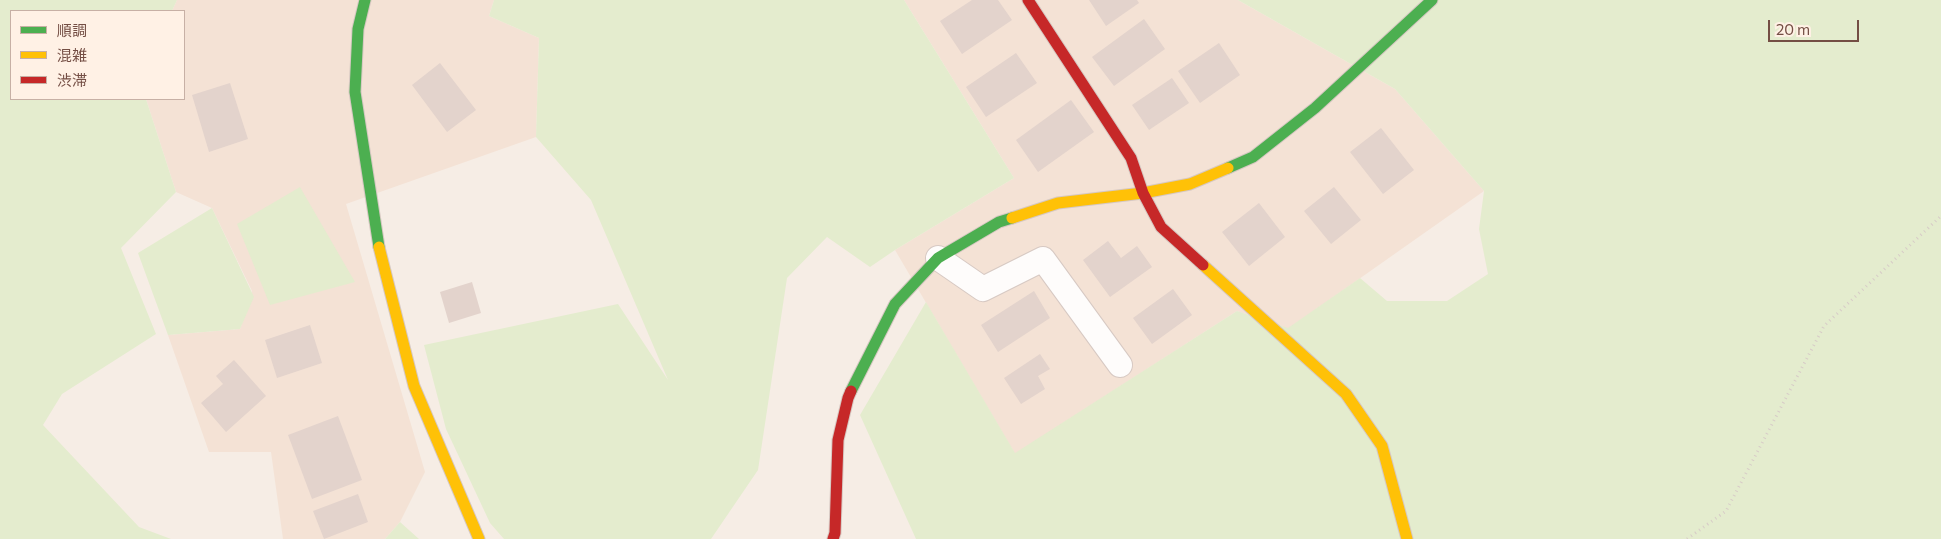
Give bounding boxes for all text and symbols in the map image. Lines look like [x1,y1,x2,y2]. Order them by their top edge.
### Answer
legend [10,10,185,100]
scale bar [1771,10,1862,42]
text: 20 m [1776,20,1810,38]
text: 順調 [57,21,87,39]
text: 混雑 [57,46,87,64]
text: 渋滞 [57,71,87,89]

